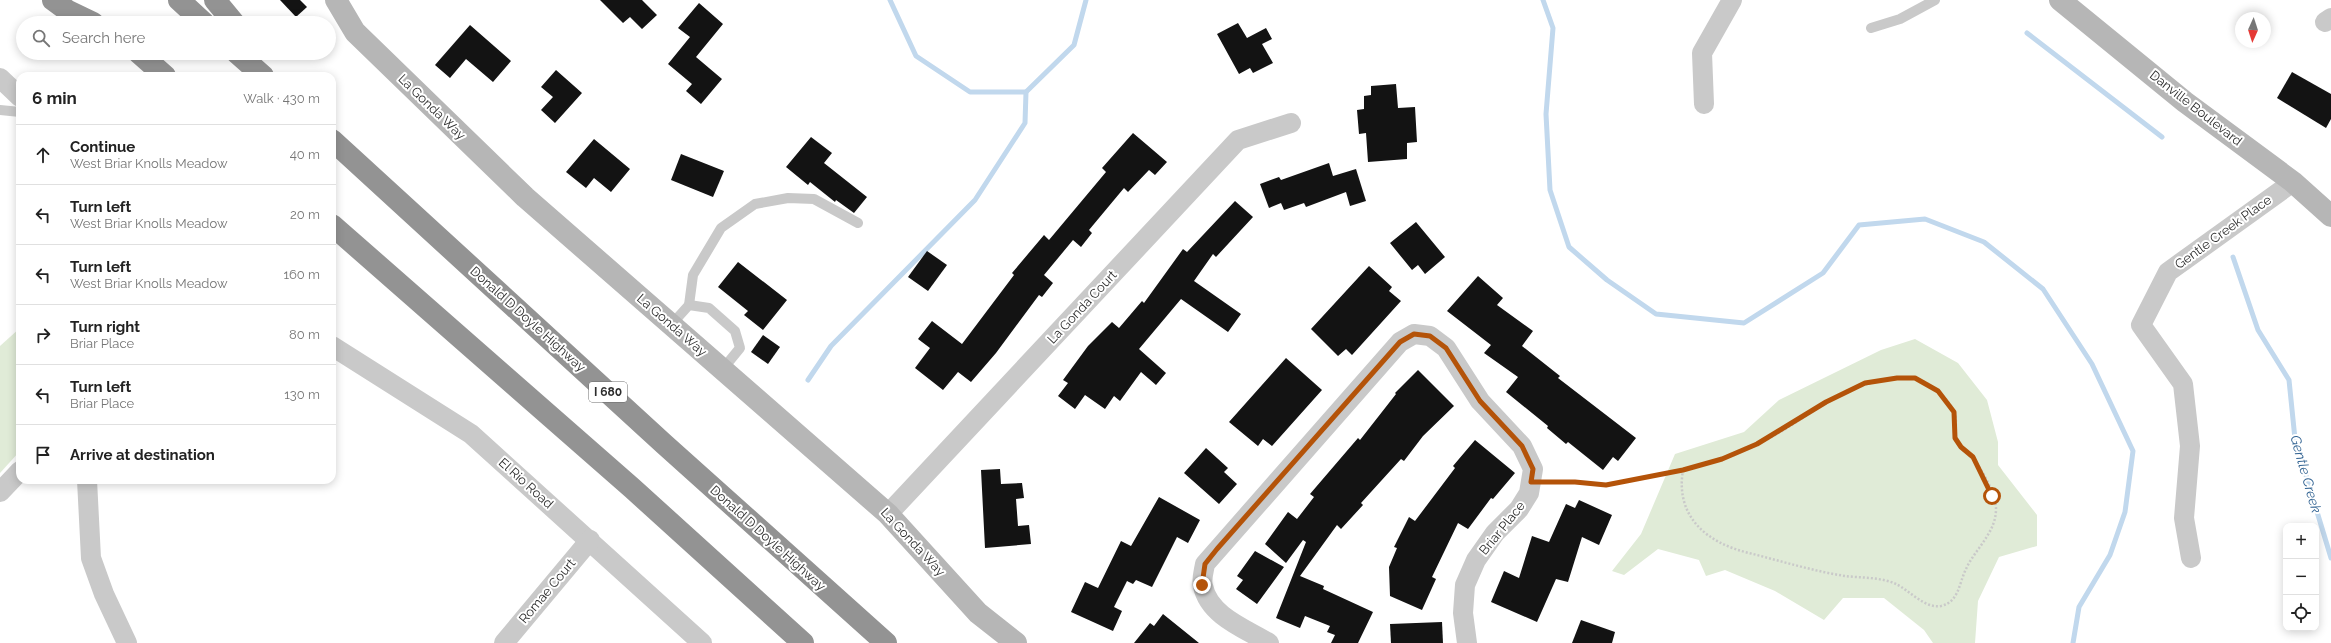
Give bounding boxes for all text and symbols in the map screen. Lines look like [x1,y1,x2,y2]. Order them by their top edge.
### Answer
north arrow [2235,12,2271,48]
search box [16,16,336,60]
icon: search [30,27,52,49]
text: Search here [62,29,145,47]
street label: Danville Boulevard [2147,67,2245,149]
street label: La Gonda Way [395,71,469,143]
text: 6 min [32,88,77,108]
text: Walk · 430 m [243,91,320,106]
text: Continue [70,138,135,156]
icon: ahead [32,144,54,166]
text: 40 m [290,147,320,162]
text: West Briar Knolls Meadow [70,156,228,171]
street label: Gentle Creek Place [2172,192,2274,272]
text: Turn left [70,198,131,216]
icon: left [32,204,54,226]
text: 20 m [290,207,320,222]
text: West Briar Knolls Meadow [70,216,228,231]
text: Turn left [70,258,131,276]
street label: Donald D Doyle Highway [467,263,589,375]
icon: left [32,264,54,286]
text: 160 m [283,267,320,282]
street label: La Gonda Court [1044,267,1120,347]
text: West Briar Knolls Meadow [70,276,228,291]
street label: La Gonda Way [634,291,710,359]
text: Turn right [70,318,140,336]
icon: right [32,324,54,346]
text: 80 m [289,327,320,342]
text: Briar Place [70,336,134,351]
text: Turn left [70,378,131,396]
road number: I 680 [589,382,627,402]
icon: left [32,384,54,406]
text: 130 m [284,387,320,402]
text: Briar Place [70,396,134,411]
water label: Gentle Creek [2287,433,2325,515]
icon: arrive [32,444,54,466]
text: Arrive at destination [70,446,215,464]
street label: El Rio Road [496,455,556,511]
street label: Donald D Doyle Highway [707,482,829,594]
route start [1983,487,2001,505]
street label: Briar Place [1476,498,1528,558]
street label: La Gonda Way [878,505,948,579]
map controls [2283,523,2319,631]
button: + [2283,523,2319,559]
street label: Romae Court [516,555,579,626]
button: − [2283,559,2319,595]
route end [1193,576,1211,594]
button: locate [2283,595,2319,631]

